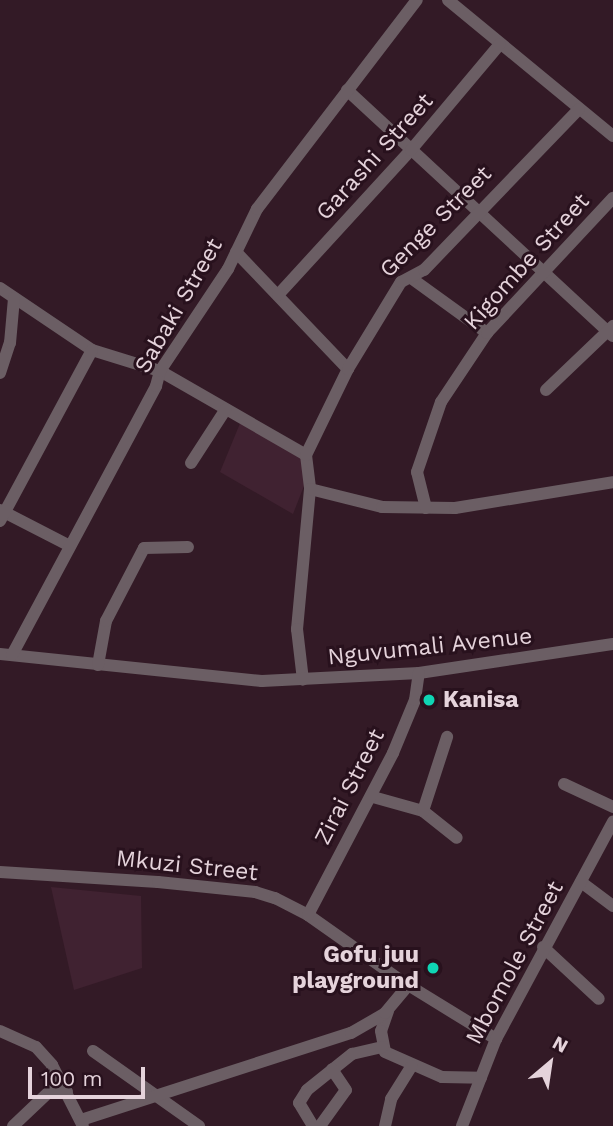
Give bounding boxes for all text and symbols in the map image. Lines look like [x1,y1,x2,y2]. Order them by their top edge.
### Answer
street label: Garashi Street [311,88,439,226]
street label: Genge Street [374,160,498,284]
street label: Kigombe Street [459,188,595,336]
street label: Sabaki Street [129,234,229,378]
street label: Nguvumali Avenue [326,622,534,672]
place label: Kanisa [443,686,519,714]
marker: Kanisa [421,692,437,708]
street label: Zirai Street [309,725,391,849]
street label: Mkuzi Street [115,845,259,887]
street label: Mbomole Street [460,877,570,1049]
place label: Gofu juu playground [292,941,419,995]
marker: Gofu juu playground [425,960,441,976]
north arrow [515,1028,585,1098]
text: N [549,1031,572,1058]
scale bar [32,1052,149,1096]
text: 100 m [41,1066,103,1091]

